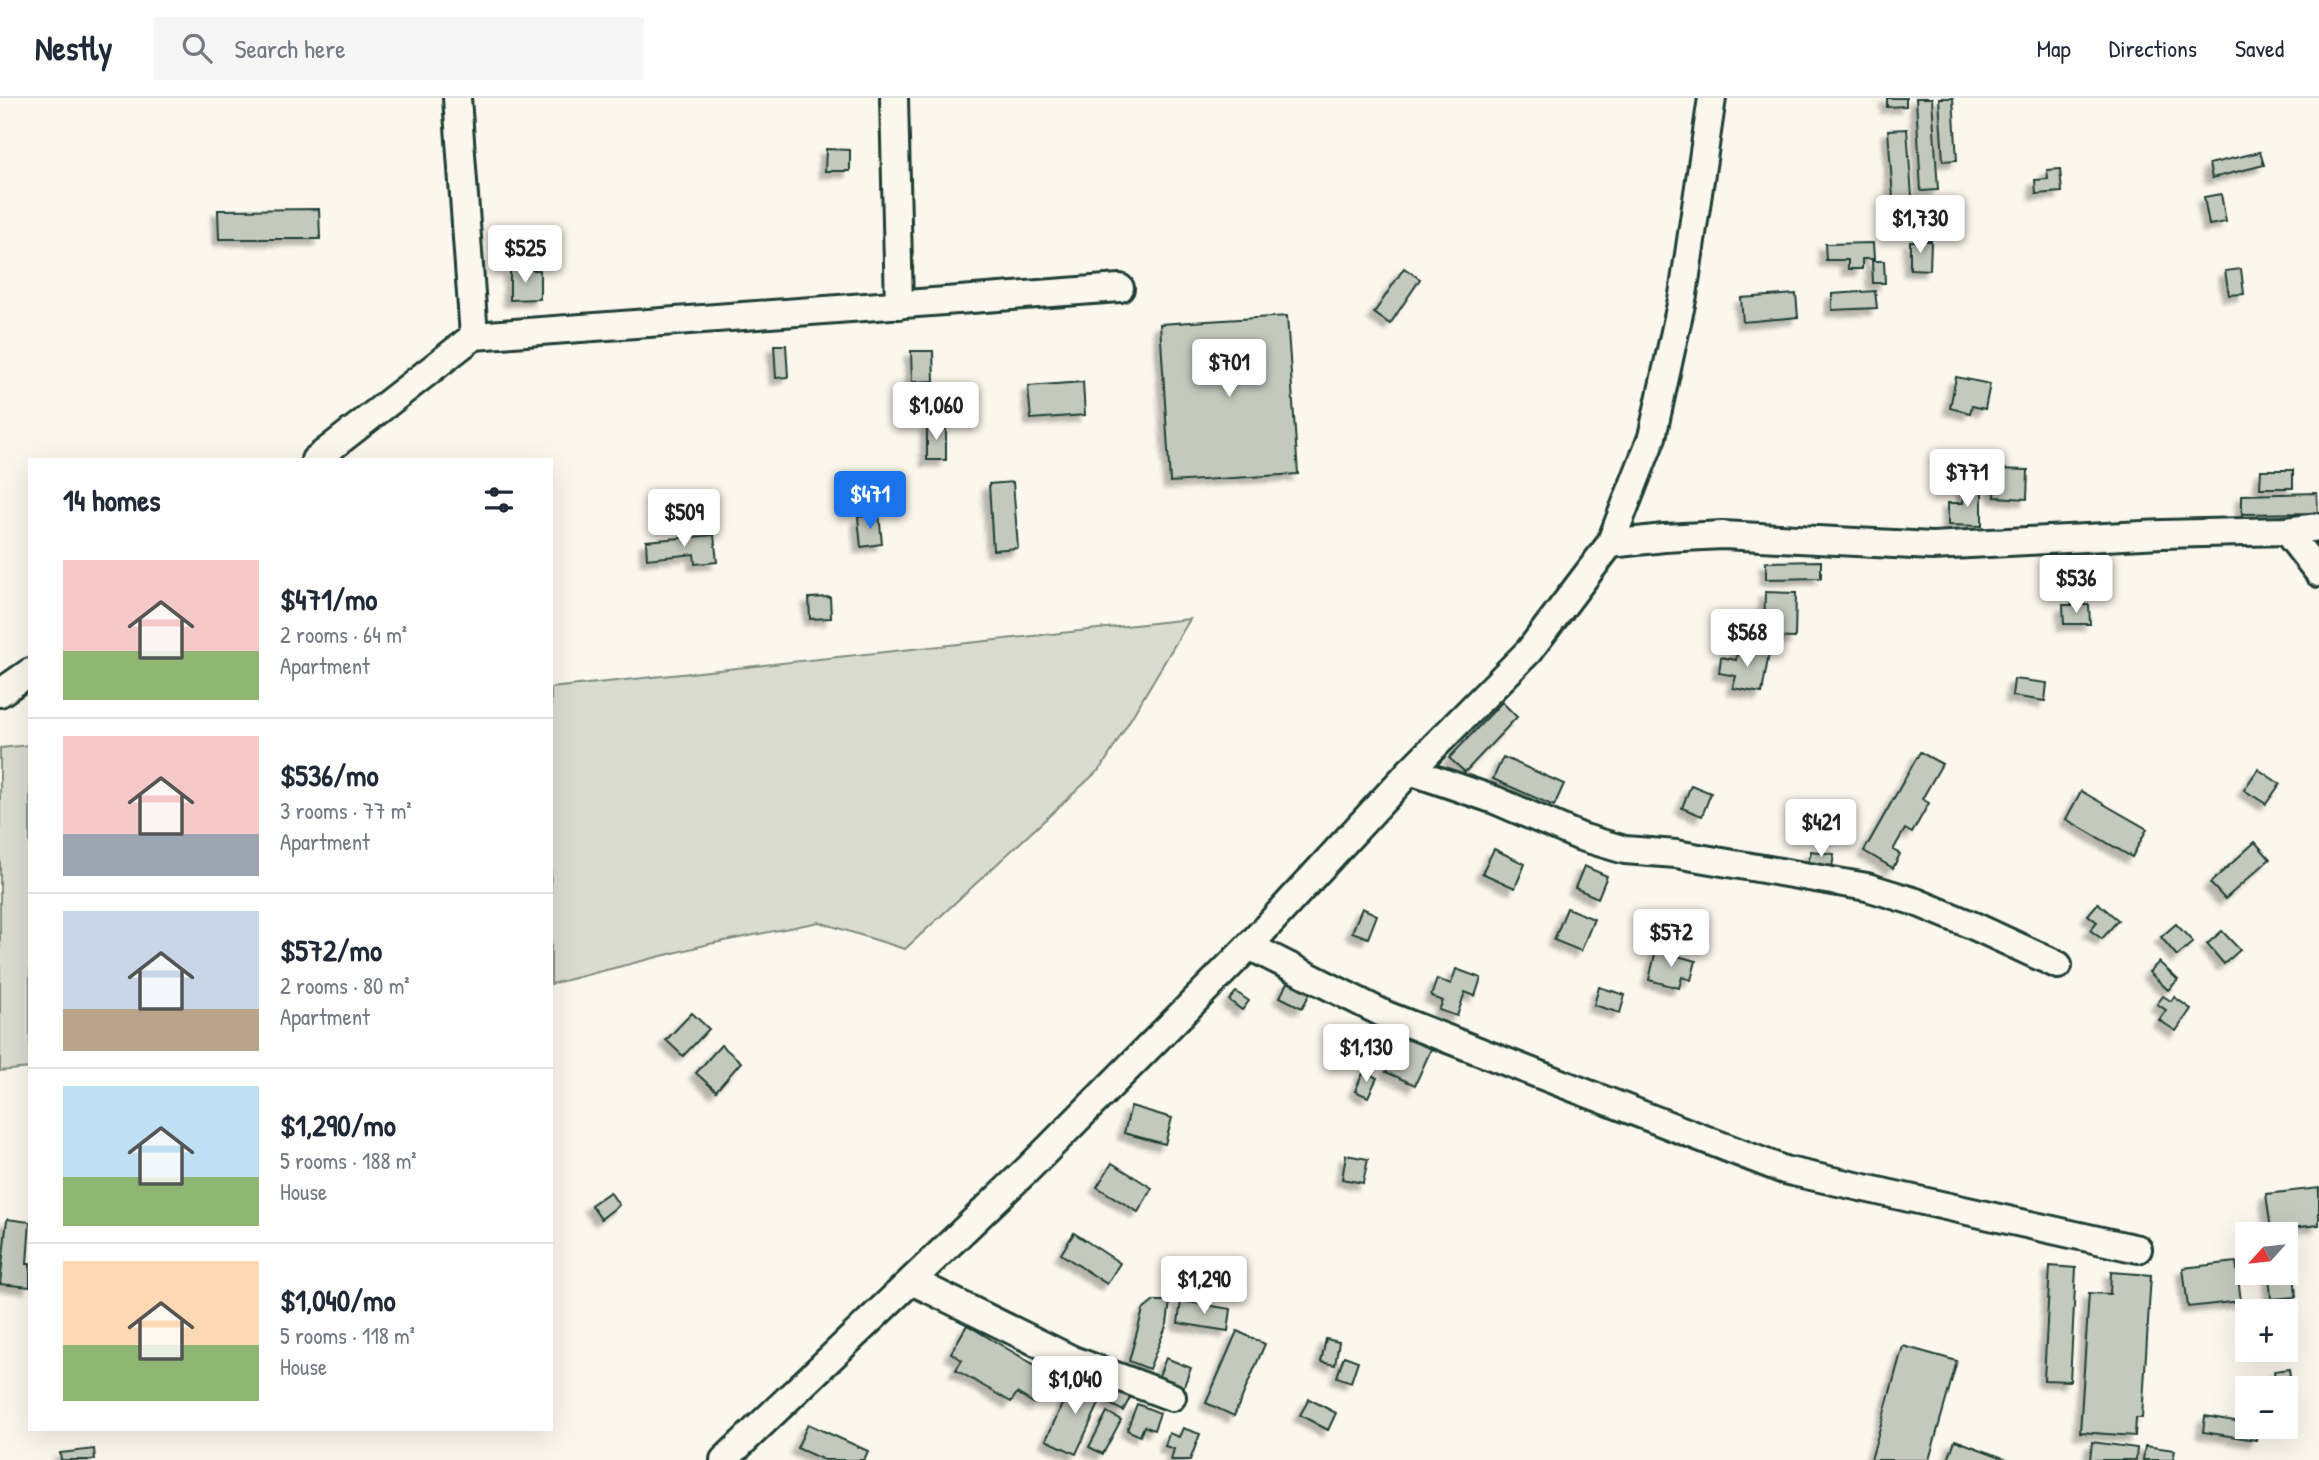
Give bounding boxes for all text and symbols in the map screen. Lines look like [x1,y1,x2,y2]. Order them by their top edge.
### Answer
search box [154,17,644,80]
text: Nestly [35,26,112,70]
icon: search [178,29,216,67]
text: Search here [234,31,346,66]
text: Map [2037,32,2071,64]
text: Directions [2109,32,2197,64]
text: Saved [2235,32,2284,64]
pin: $1,730 [1863,195,1977,255]
text: $1,730 [1892,202,1948,233]
pin: $525 [484,226,566,285]
text: $525 [504,232,546,263]
pin: $701 [1188,340,1270,399]
text: $701 [1208,346,1250,377]
pin: $1,060 [879,382,993,442]
text: $1,060 [909,389,963,420]
pin: $771 [1926,450,2008,509]
text: $771 [1946,456,1988,487]
pin: $471 [829,472,911,531]
text: $471 [850,478,890,509]
text: 14 homes [63,480,161,520]
icon: filters [480,481,518,519]
pin: $509 [643,490,725,549]
text: $509 [664,496,704,527]
pin: $536 [2035,556,2117,615]
text: $536 [2056,562,2096,593]
text: $471/mo [280,579,377,619]
icon: home [119,588,203,672]
pin: $568 [1706,610,1788,669]
text: $568 [1727,616,1767,647]
text: 2 rooms · 64 m² [280,619,407,650]
text: Apartment [280,650,370,681]
text: $536/mo [280,755,379,795]
icon: home [119,764,203,848]
text: 3 rooms · 77 m² [280,795,412,826]
pin: $421 [1780,800,1862,859]
text: $421 [1801,806,1841,837]
text: Apartment [280,826,370,857]
pin: $572 [1630,910,1712,969]
text: $572 [1649,916,1693,947]
text: $572/mo [280,930,382,970]
icon: home [119,939,203,1023]
text: 2 rooms · 80 m² [280,970,410,1001]
text: Apartment [280,1001,370,1032]
pin: $1,130 [1309,1024,1423,1084]
text: $1,130 [1339,1031,1393,1062]
text: $1,290/mo [280,1105,396,1145]
icon: home [119,1114,203,1198]
text: 5 rooms · 188 m² [280,1145,417,1176]
text: House [280,1176,327,1207]
north arrow [2235,1222,2298,1284]
map controls [2235,1222,2298,1439]
pin: $1,290 [1147,1256,1261,1316]
text: $1,290 [1177,1263,1231,1294]
text: $1,040/mo [280,1280,395,1320]
icon: home [119,1289,203,1373]
button: + [2235,1299,2298,1362]
text: 5 rooms · 118 m² [280,1320,415,1351]
text: House [280,1351,327,1382]
pin: $1,040 [1018,1356,1132,1416]
text: $1,040 [1048,1363,1102,1394]
button: − [2235,1376,2298,1439]

